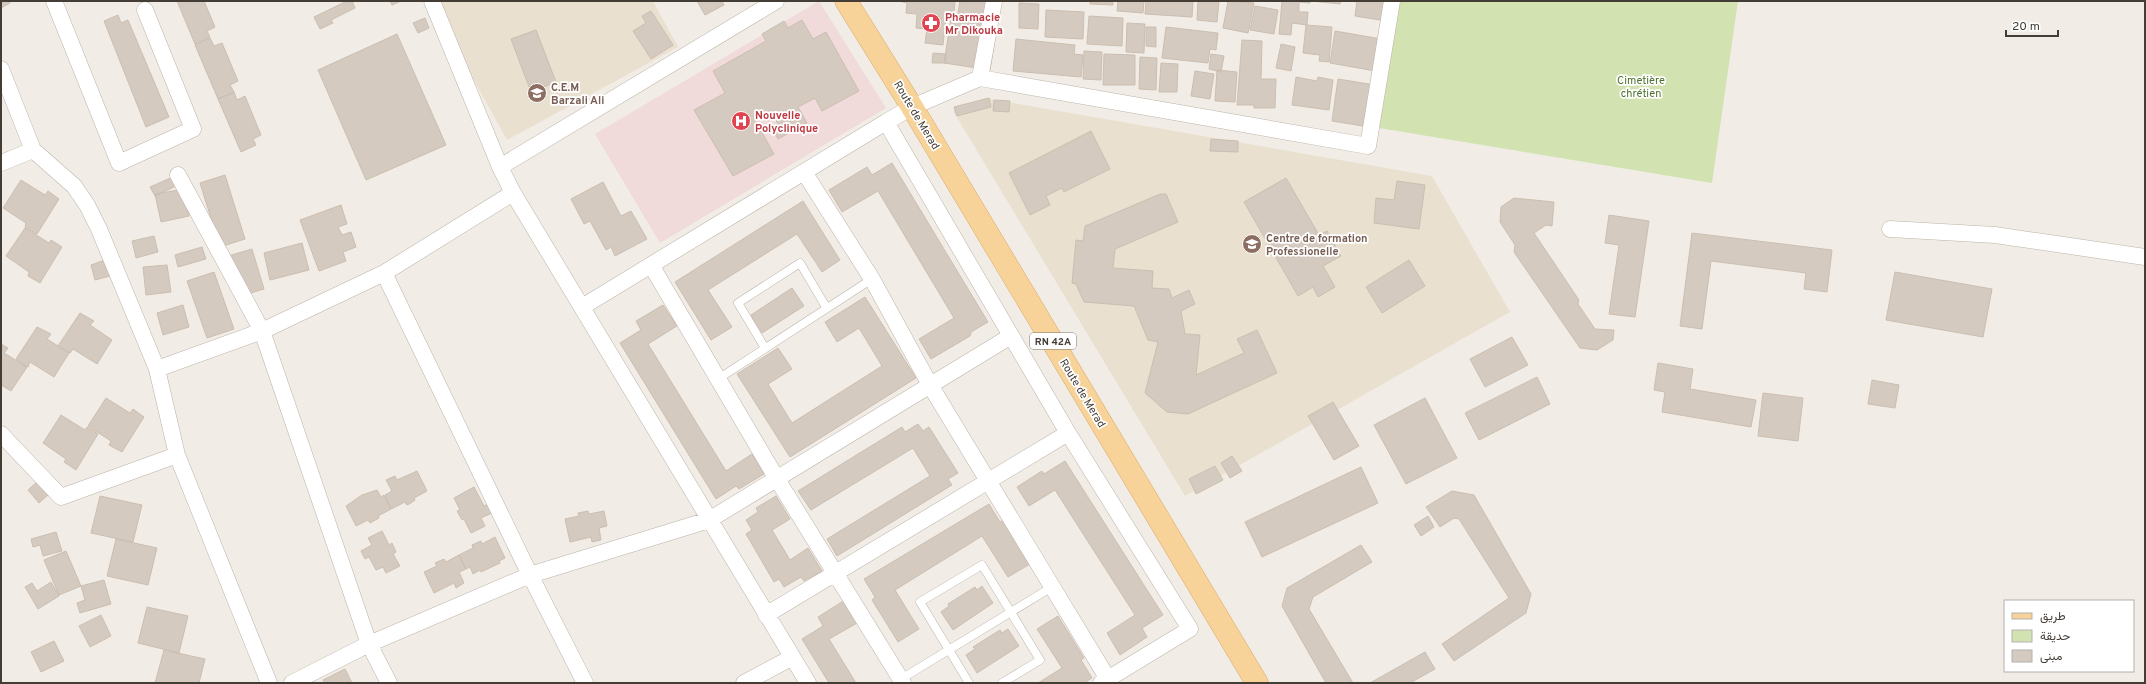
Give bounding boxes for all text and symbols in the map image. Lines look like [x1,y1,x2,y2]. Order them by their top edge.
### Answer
place label: Pharmacie Mr Dikouka [945,11,1003,38]
pharmacy icon: Pharmacie Mr Dikouka [920,12,942,34]
scale bar [2006,12,2058,38]
text: 20 m [2012,19,2040,35]
park label: Cimetière chrétien [1617,74,1665,101]
street label: Route de Merad [890,79,942,152]
place label: C.E.M Barzali Ali [551,81,604,108]
school or university icon: C.E.M Barzali Ali [526,82,548,104]
place label: Nouvelle Polyclinique [755,109,818,136]
hospital icon: Nouvelle Polyclinique [730,110,752,132]
place label: Centre de formation Professionelle [1266,232,1368,259]
school or university icon: Centre de formation Professionelle [1241,233,1263,255]
road number: RN 42A [1030,333,1076,349]
street label: Route de Merad [1056,357,1108,430]
legend [2004,600,2134,672]
text: طريق [2040,609,2066,625]
text: حديقة [2040,629,2070,645]
text: مبنى [2040,649,2062,665]

